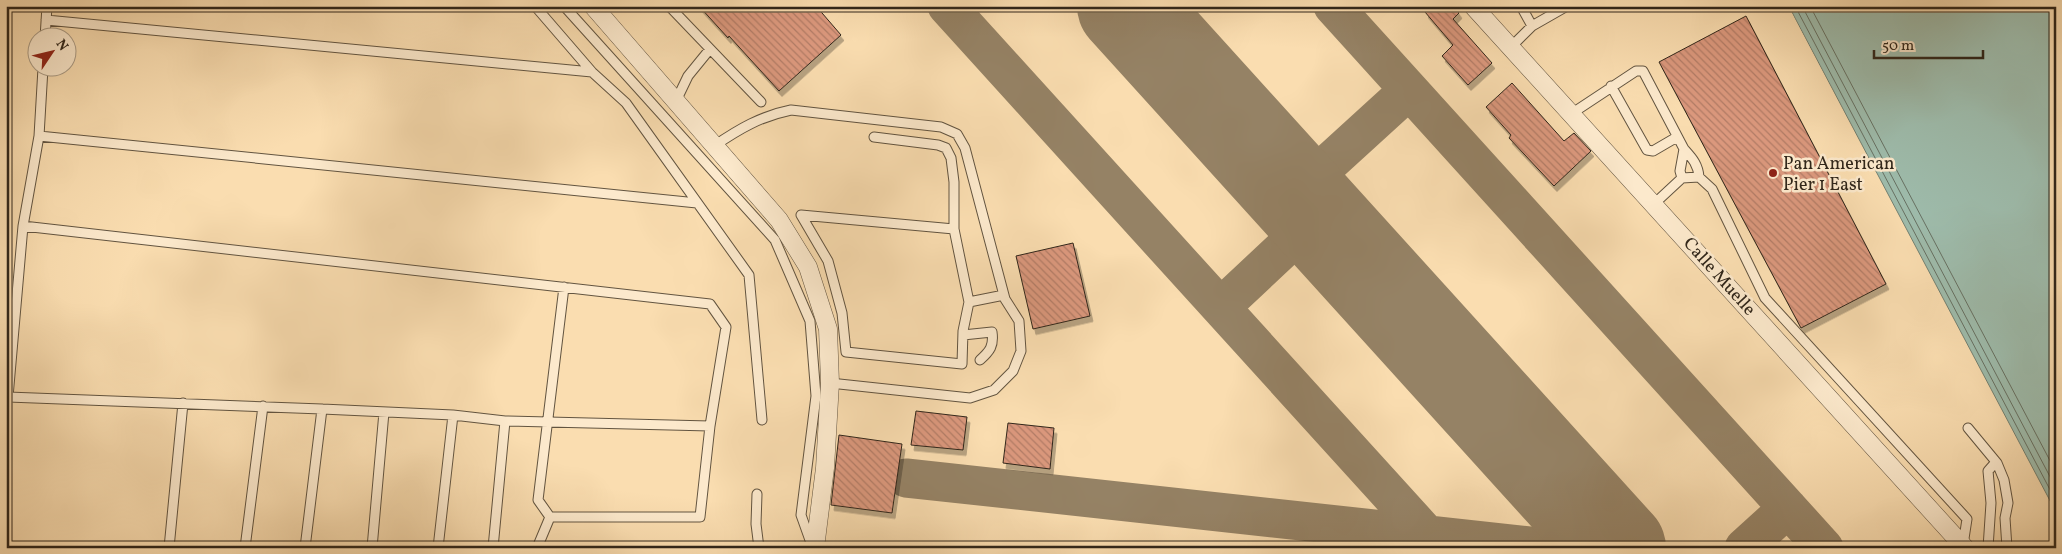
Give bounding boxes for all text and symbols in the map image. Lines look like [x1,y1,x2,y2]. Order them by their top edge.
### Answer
north arrow [28,28,78,78]
scale bar [1874,28,1983,60]
text: N [51,36,72,55]
text: 50 m [1882,36,1914,57]
place label: Pan American Pier 1 East [1783,152,1895,198]
marker: Pan American Pier 1 East [1767,167,1779,179]
street label: Calle Muelle [1677,232,1761,322]

